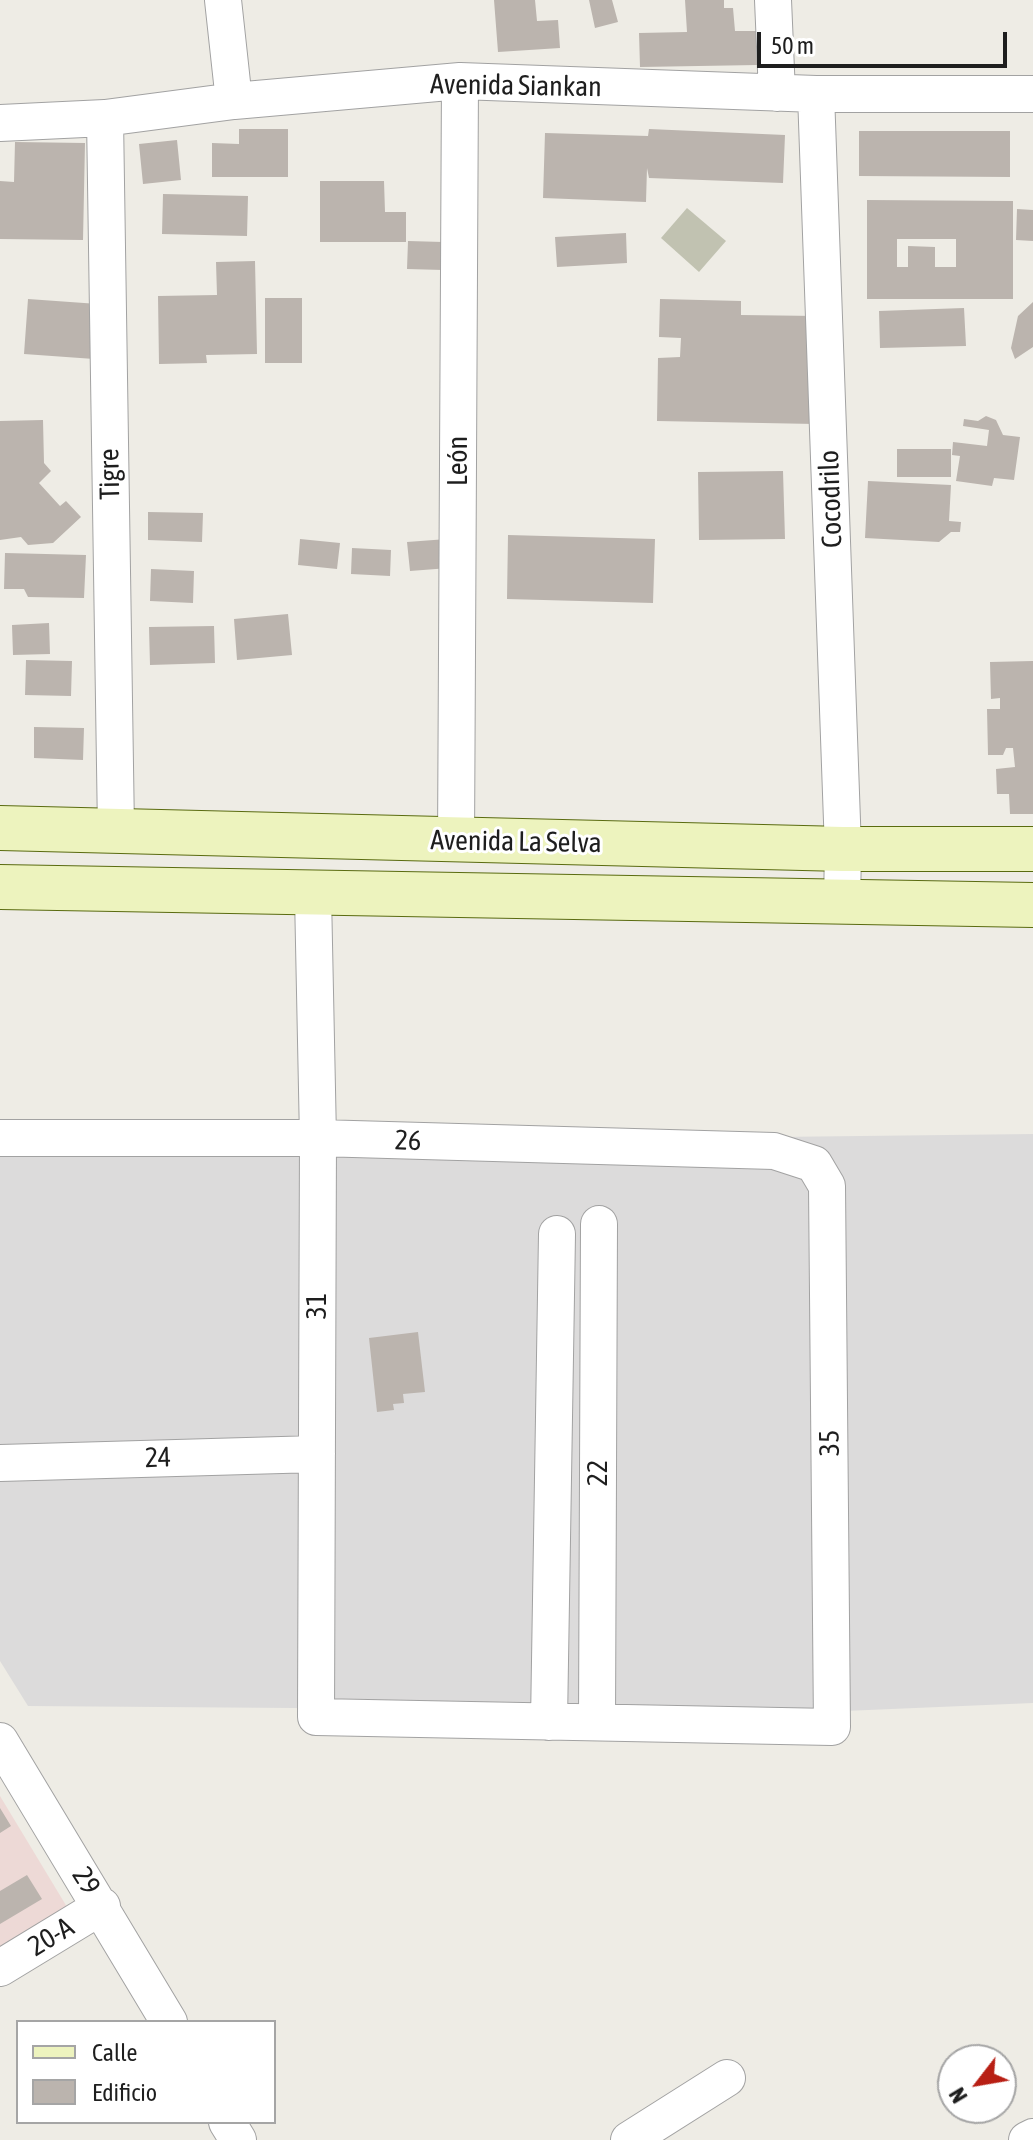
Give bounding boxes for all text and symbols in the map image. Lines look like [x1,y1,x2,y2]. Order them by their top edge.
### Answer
scale bar [761,16,1011,66]
text: 50 m [771,32,814,59]
street label: Avenida Siankan [430,68,602,104]
street label: León [441,436,475,486]
street label: Tigre [93,448,127,500]
street label: Cocodrilo [813,450,849,548]
street label: Avenida La Selva [430,824,602,860]
street label: 26 [394,1124,422,1158]
street label: 31 [300,1293,334,1319]
street label: 35 [813,1430,847,1456]
street label: 24 [144,1441,172,1475]
street label: 22 [581,1460,615,1486]
street label: 29 [65,1861,107,1901]
street label: 20-A [22,1910,80,1964]
legend [16,2020,276,2124]
text: Calle [92,2039,137,2066]
north arrow [937,2044,1017,2124]
text: Edificio [92,2079,157,2106]
text: N [944,2083,973,2108]

